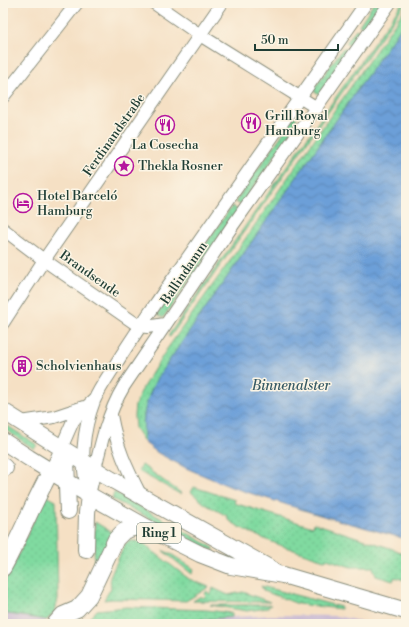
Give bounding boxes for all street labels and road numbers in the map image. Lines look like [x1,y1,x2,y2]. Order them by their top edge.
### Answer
street label: Ferdinandstraße [80,90,149,179]
street label: Ballindamm [157,238,211,308]
street label: Brandsende [56,247,124,301]
road number: Ring 1 [137,523,181,543]

